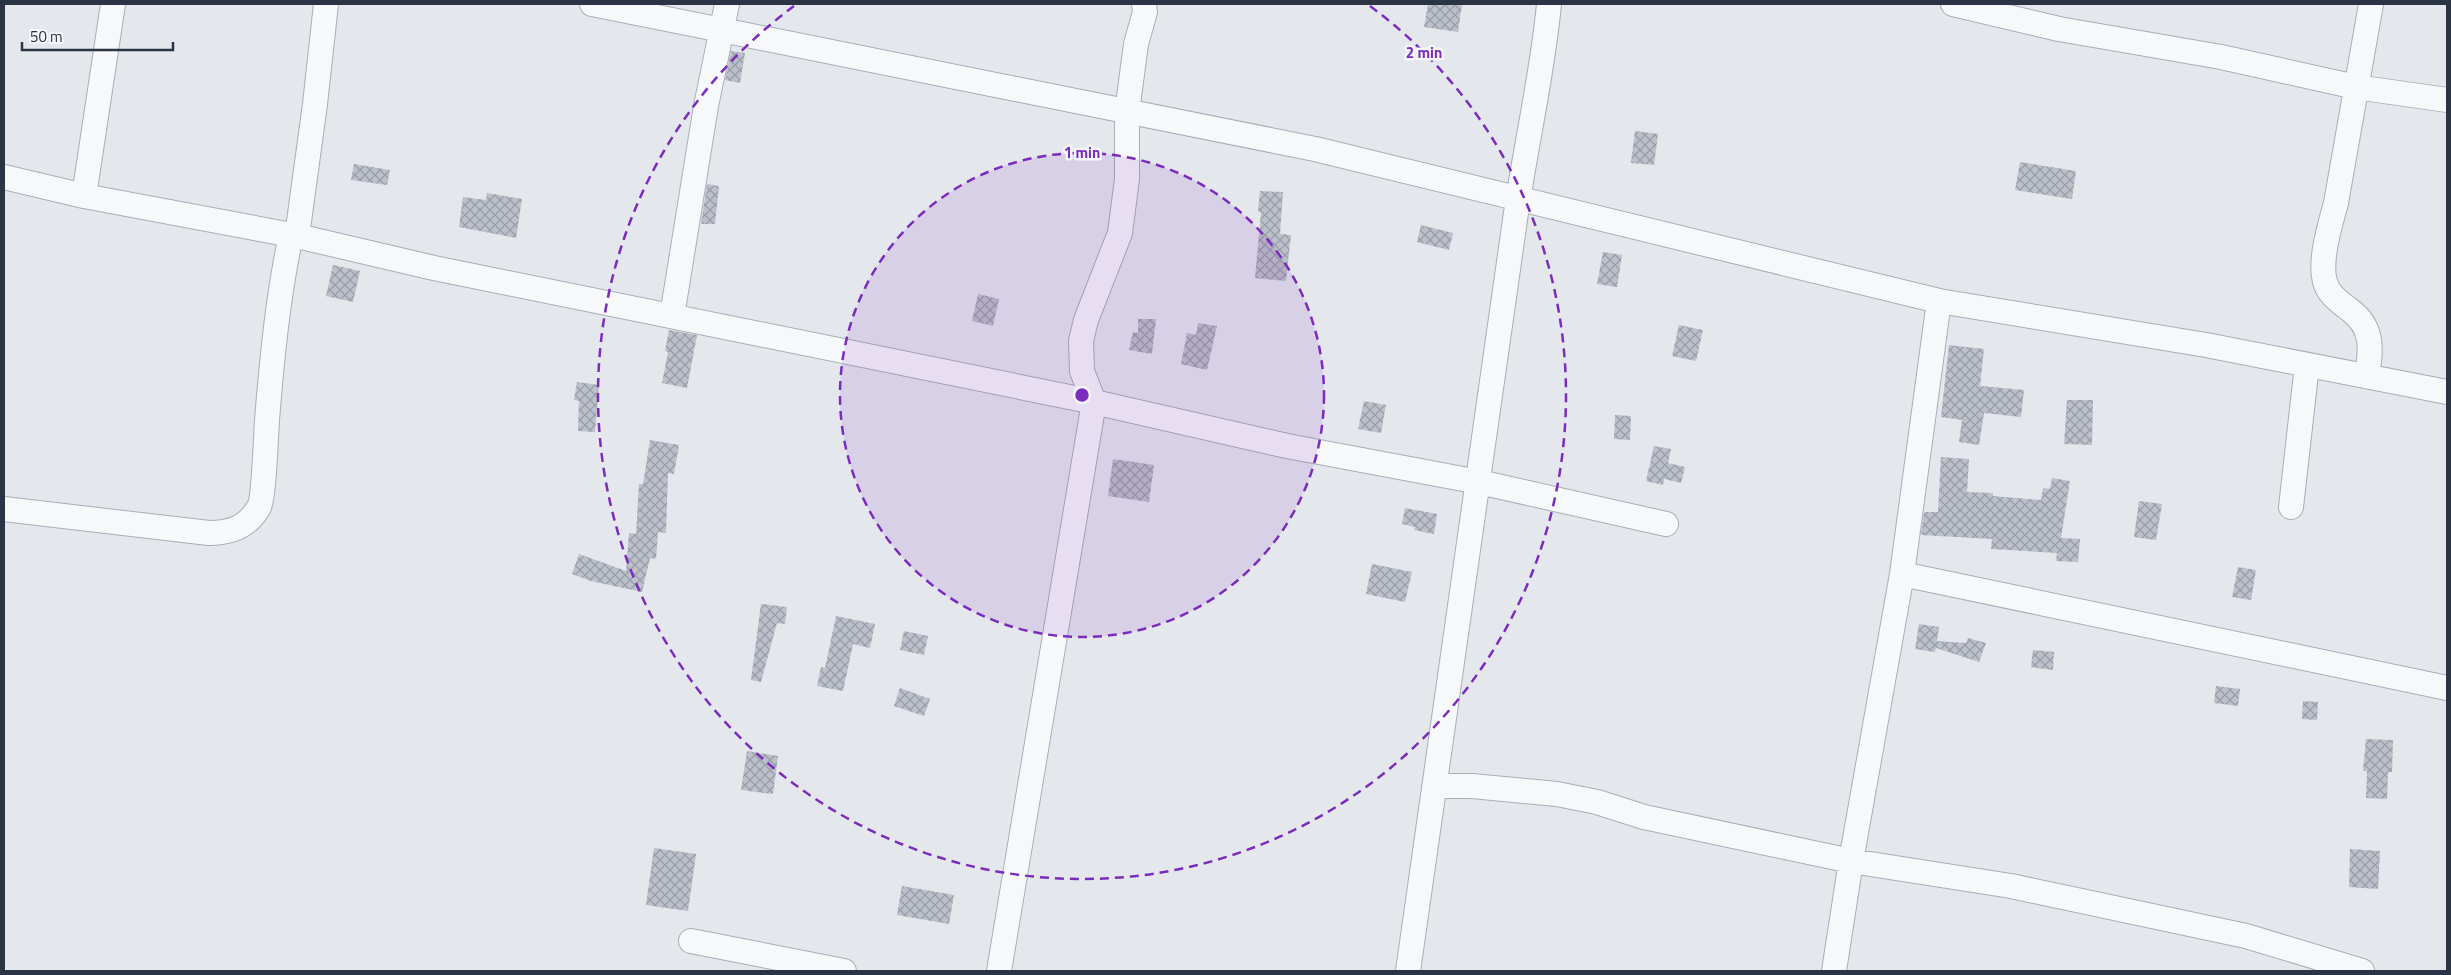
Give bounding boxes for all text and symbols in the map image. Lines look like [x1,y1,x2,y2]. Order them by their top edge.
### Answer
scale bar [22,20,174,52]
text: 50 m [30,25,63,48]
text: 2 min [1406,41,1442,64]
text: 1 min [1064,141,1100,164]
centre of rings [1073,386,1091,404]

